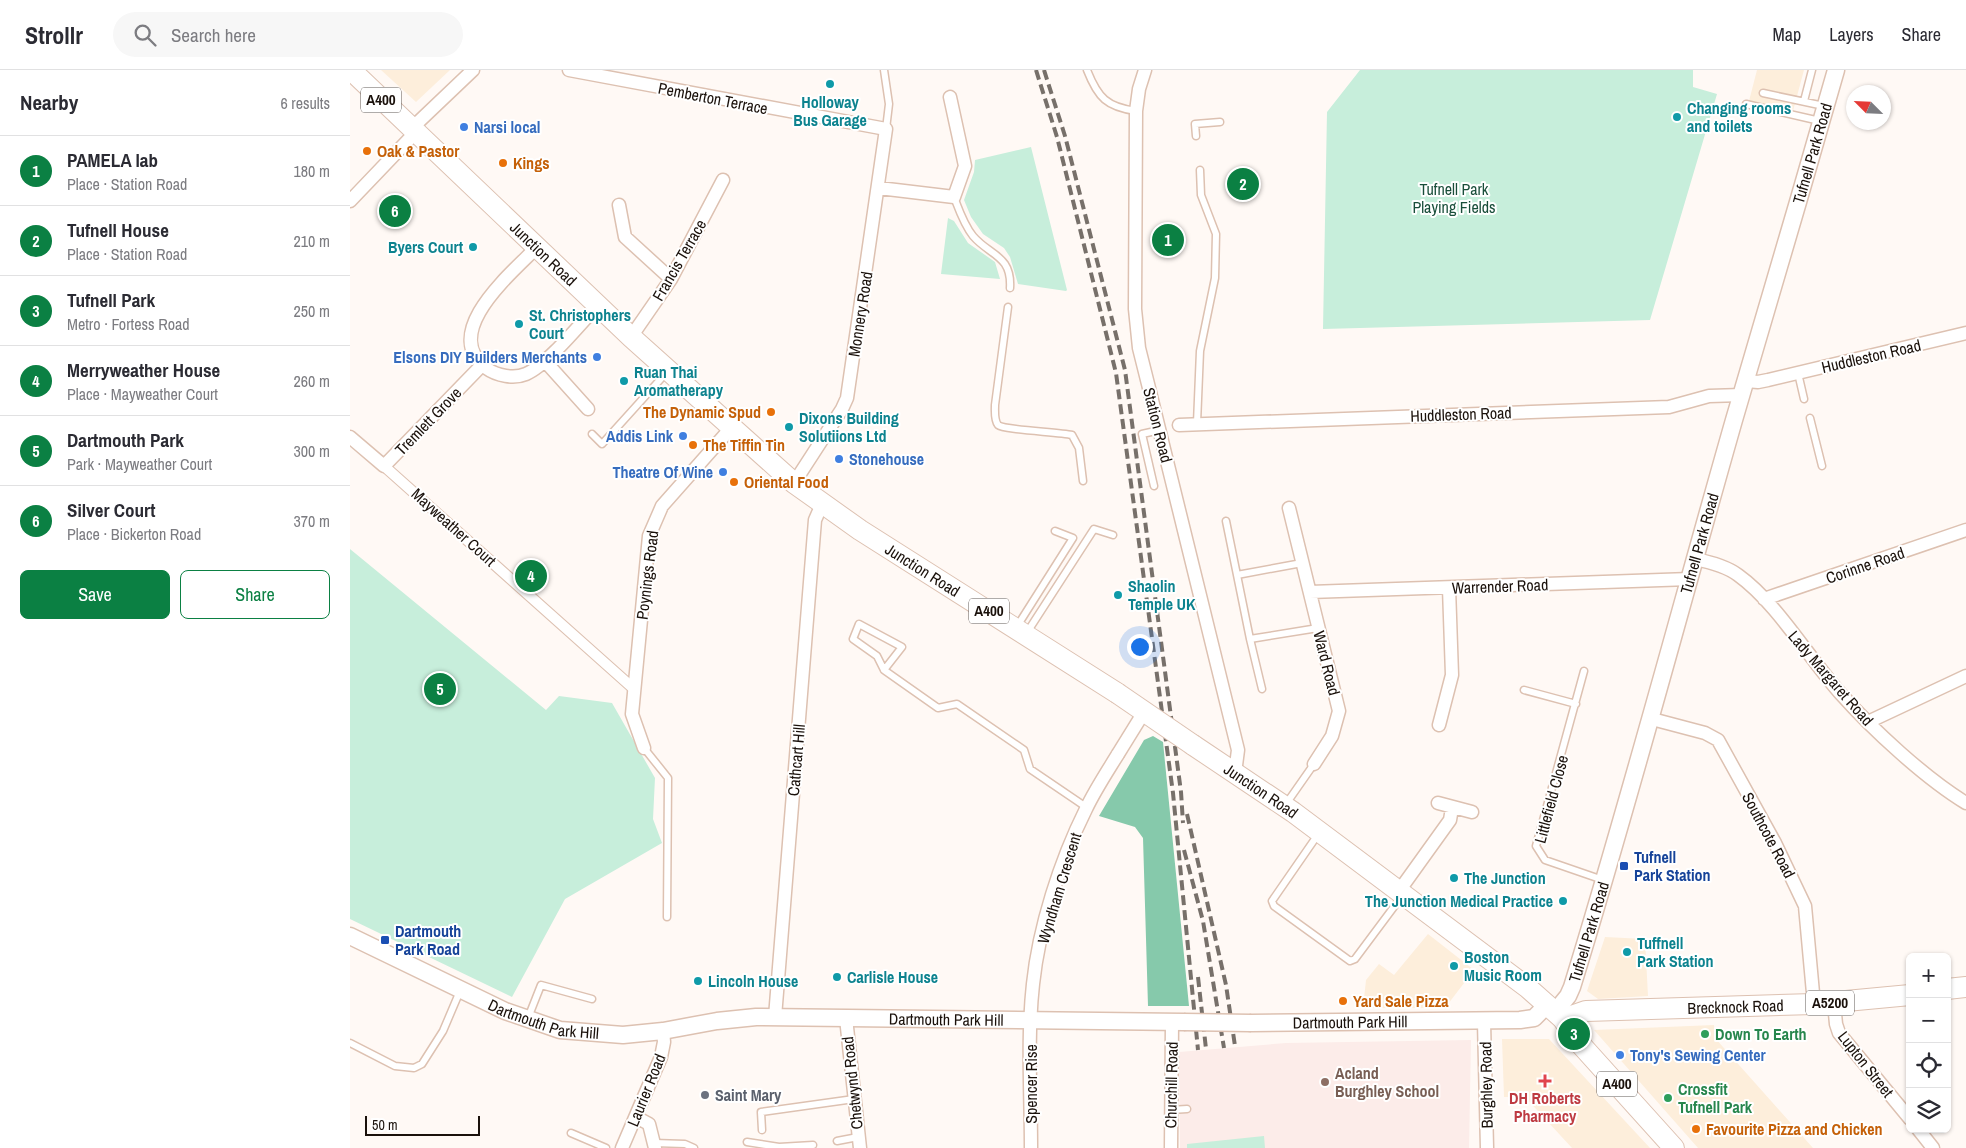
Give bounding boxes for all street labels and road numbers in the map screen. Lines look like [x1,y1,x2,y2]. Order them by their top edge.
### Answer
street label: Pemberton Terrace [656,77,770,119]
road number: A400 [361,88,401,112]
street label: Tufnell Park Road [1787,100,1837,206]
street label: Francis Terrace [647,215,711,305]
street label: Junction Road [505,216,582,291]
street label: Monnery Road [842,270,878,358]
street label: Huddleston Road [1819,334,1923,378]
street label: Tremlett Grove [390,382,466,460]
street label: Station Road [1138,385,1178,465]
street label: Huddleston Road [1410,401,1512,427]
street label: Mayweather Court [407,483,501,571]
street label: Tufnell Park Road [1675,490,1724,596]
street label: Poynings Road [631,529,663,621]
street label: Junction Road [881,538,964,602]
street label: Corinne Road [1823,541,1907,589]
street label: Warrender Road [1451,573,1549,599]
road number: A400 [969,598,1009,624]
street label: Lady Margaret Road [1783,626,1879,730]
street label: Ward Road [1308,628,1346,698]
street label: Cathcart Hill [782,723,810,797]
street label: Littlefield Close [1529,752,1573,846]
street label: Junction Road [1220,758,1303,823]
street label: Southcote Road [1737,788,1801,882]
street label: Wyndham Crescent [1032,829,1086,946]
street label: Tufnell Park Road [1563,879,1614,985]
road number: A5200 [1806,990,1854,1016]
street label: Dartmouth Park Hill [484,993,600,1044]
street label: Brecknock Road [1687,994,1784,1019]
street label: Dartmouth Park Hill [889,1008,1004,1031]
street label: Dartmouth Park Hill [1293,1010,1407,1034]
street label: Lupton Street [1833,1026,1899,1102]
street label: Chetwynd Road [836,1035,868,1131]
street label: Churchill Road [1159,1041,1183,1129]
street label: Burghley Road [1474,1041,1498,1129]
street label: Spencer Rise [1020,1044,1042,1124]
street label: Laurier Road [621,1050,671,1130]
road number: A400 [1597,1072,1637,1096]

